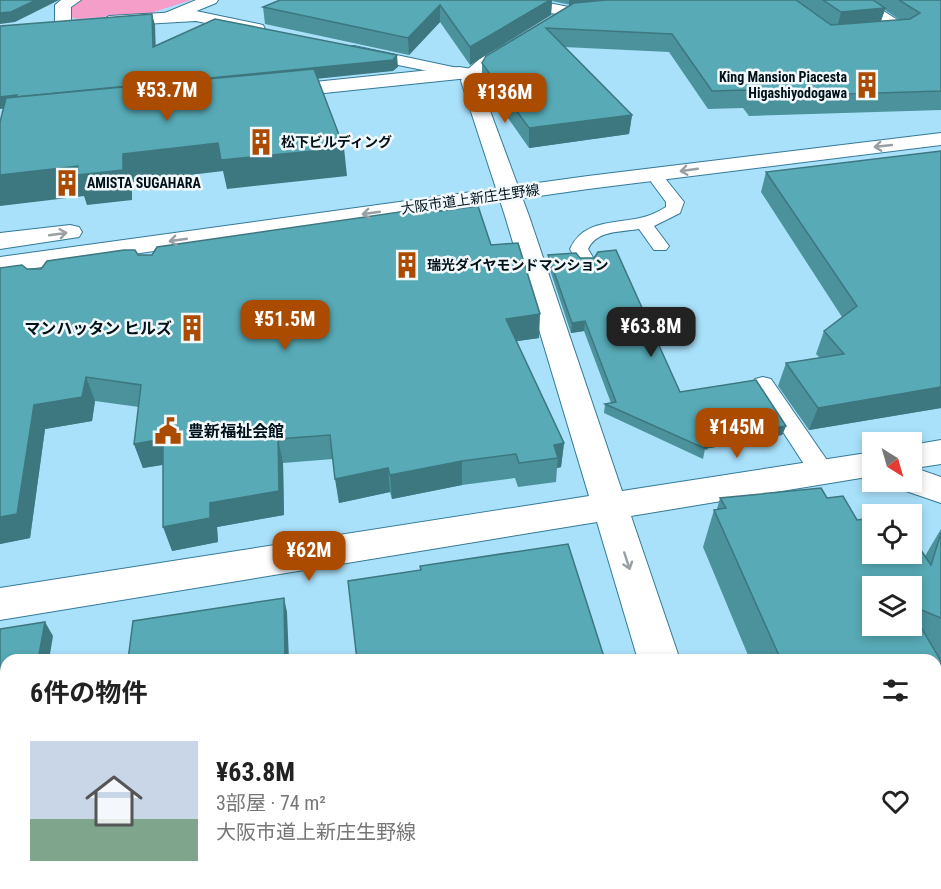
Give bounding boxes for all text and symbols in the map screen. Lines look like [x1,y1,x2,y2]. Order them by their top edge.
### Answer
place label: King Mansion Piacesta Higashiyodogawa [719,69,847,101]
building icon: King Mansion Piacesta Higashiyodogawa [852,70,882,100]
pin: ¥53.7M [118,71,216,122]
pin: ¥136M [463,73,547,124]
text: ¥53.7M [137,78,197,102]
text: ¥136M [478,80,533,104]
building icon: 松下ビルディング [246,127,276,157]
place label: 松下ビルディング [281,134,392,150]
one-way arrow [873,140,893,151]
one-way arrow [680,165,700,176]
building icon: AMISTA SUGAHARA [52,168,82,198]
place label: AMISTA SUGAHARA [87,175,202,191]
street label: 大阪市道上新庄生野線 [400,181,540,217]
one-way arrow [362,208,382,219]
one-way arrow [48,228,67,239]
one-way arrow [169,235,189,246]
building icon: 瑞光ダイヤモンドマンション [392,250,422,280]
place label: 瑞光ダイヤモンドマンション [427,257,609,273]
pin: ¥51.5M [236,300,334,351]
text: ¥51.5M [255,307,315,331]
pin: ¥63.8M [602,307,700,358]
building icon: マンハッタン ヒルズ [177,313,207,343]
text: ¥63.8M [621,314,681,338]
place label: マンハッタン ヒルズ [24,319,172,338]
pin: ¥145M [695,408,779,459]
text: ¥145M [710,415,765,439]
public building icon: 豊新福祉会館 [153,416,183,446]
place label: 豊新福祉会館 [188,422,284,441]
north arrow [862,432,922,492]
map controls [862,432,922,636]
button: locate [862,504,922,564]
pin: ¥62M [273,531,345,582]
text: ¥62M [287,538,331,562]
one-way arrow [622,551,633,570]
button: layers [862,576,922,636]
icon: filters [879,674,912,707]
text: 6件の物件 [30,678,147,708]
text: ¥63.8M [216,757,295,787]
icon: home [78,765,150,837]
icon: heart [879,785,912,818]
text: 3部屋 · 74 m² [216,791,326,815]
text: 大阪市道上新庄生野線 [216,820,416,844]

